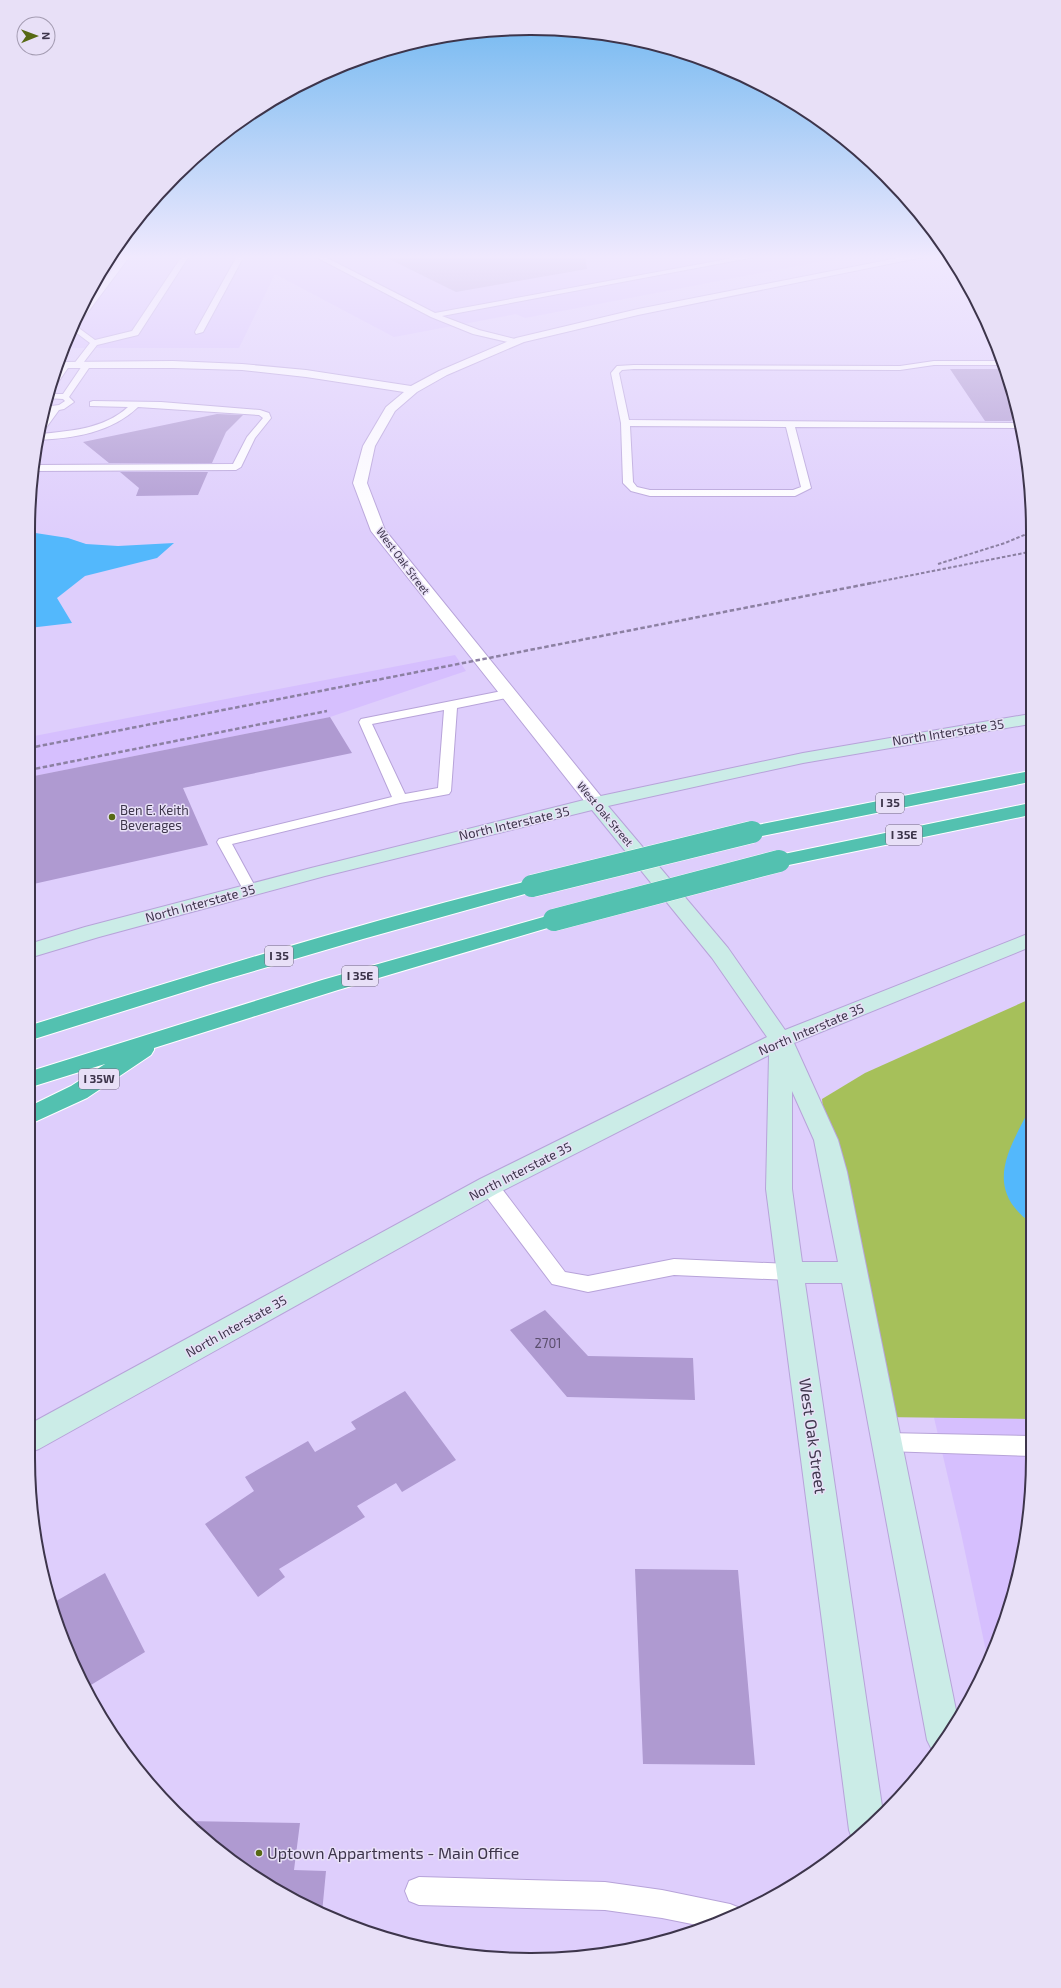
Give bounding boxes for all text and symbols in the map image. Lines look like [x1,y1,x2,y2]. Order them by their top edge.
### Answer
north arrow [16,16,56,56]
text: N [40,32,53,40]
street label: West Oak Street [374,525,433,597]
street label: North Interstate 35 [891,715,1005,749]
street label: West Oak Street [575,779,636,849]
road number: I 35 [876,793,904,813]
place label: Ben E. Keith Beverages [120,802,189,833]
street label: North Interstate 35 [457,802,571,844]
marker: Ben E. Keith Beverages [107,812,117,822]
road number: I 35E [886,825,922,845]
street label: North Interstate 35 [143,881,257,925]
road number: I 35 [265,946,293,966]
road number: I 35E [342,966,378,986]
street label: North Interstate 35 [756,1000,866,1058]
road number: I 35W [79,1069,119,1089]
street label: North Interstate 35 [466,1138,574,1204]
street label: North Interstate 35 [183,1292,289,1360]
house number: 2701 [535,1335,561,1351]
street label: West Oak Street [796,1377,831,1495]
place label: Uptown Appartments - Main Office [267,1843,519,1862]
marker: Uptown Appartments - Main Office [254,1848,264,1858]

